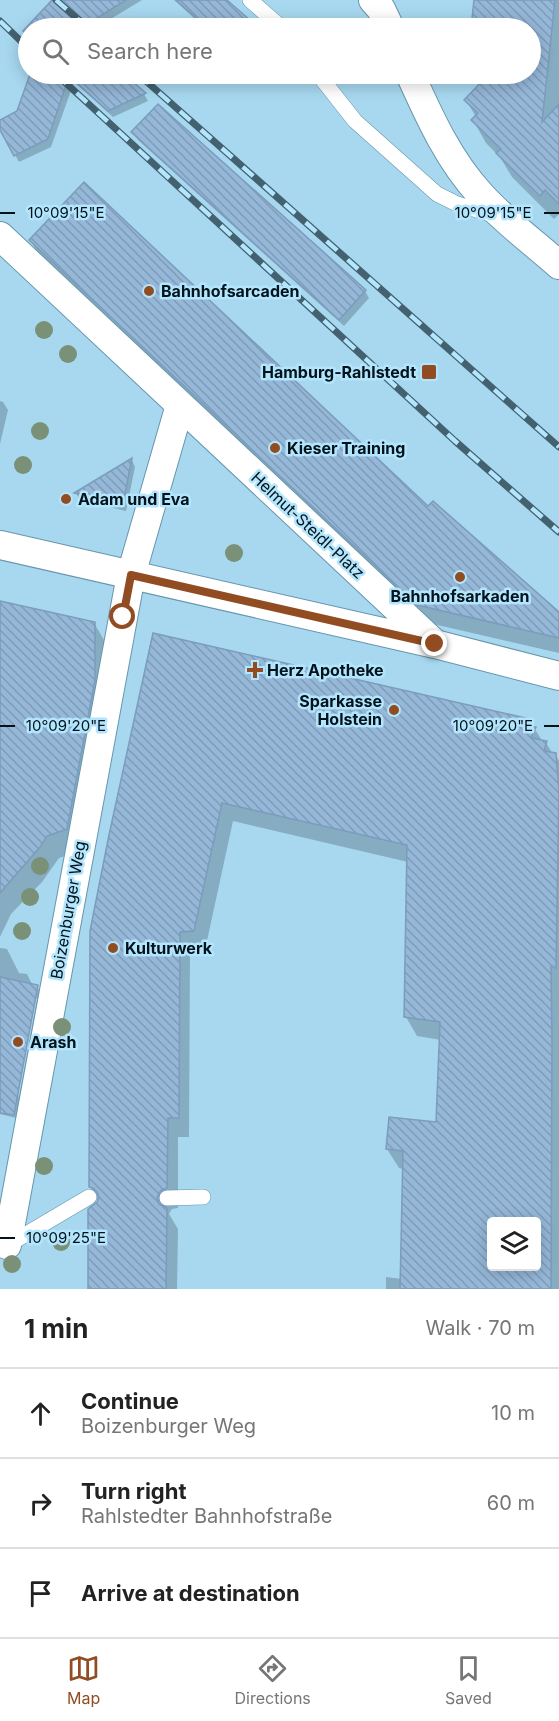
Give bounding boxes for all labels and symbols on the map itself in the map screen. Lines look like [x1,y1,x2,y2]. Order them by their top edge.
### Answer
text: 10°09'15"E [28,203,104,222]
text: 10°09'15"E [455,203,531,222]
place label: Bahnhofsarcaden [161,281,299,301]
marker: Bahnhofsarcaden [142,284,156,298]
place label: Hamburg-Rahlstedt [262,362,416,382]
marker: Hamburg-Rahlstedt [420,363,438,381]
place label: Kieser Training [287,438,405,458]
marker: Kieser Training [268,441,282,455]
street label: Helmut-Steidl-Platz [247,467,369,583]
place label: Adam und Eva [78,489,190,509]
marker: Adam und Eva [59,492,73,506]
marker: Bahnhofsarkaden [453,570,467,584]
place label: Bahnhofsarkaden [391,586,529,606]
route start [109,603,135,629]
route end [421,630,447,656]
place label: Herz Apotheke [267,660,384,680]
marker: Herz Apotheke [248,663,262,677]
place label: Sparkasse Holstein [299,691,382,729]
marker: Sparkasse Holstein [387,703,401,717]
text: 10°09'20"E [26,716,106,735]
text: 10°09'20"E [453,716,533,735]
street label: Boizenburger Weg [46,839,90,981]
place label: Kulturwerk [125,938,213,958]
marker: Kulturwerk [106,941,120,955]
place label: Arash [30,1032,76,1052]
marker: Arash [11,1035,25,1049]
text: 10°09'25"E [26,1228,106,1247]

